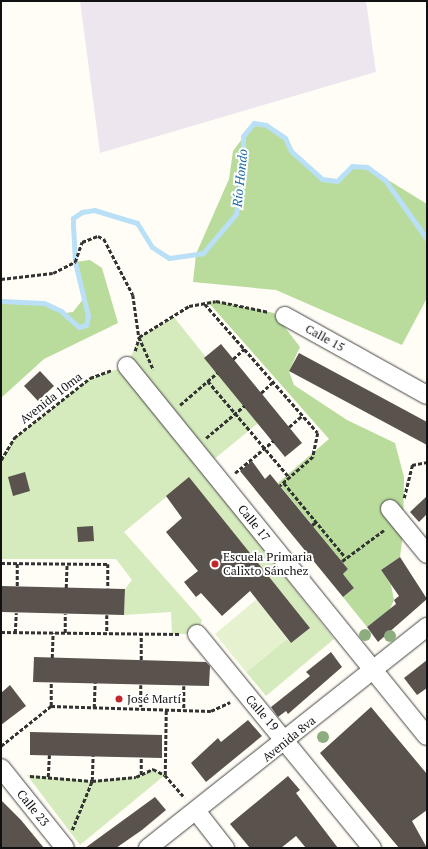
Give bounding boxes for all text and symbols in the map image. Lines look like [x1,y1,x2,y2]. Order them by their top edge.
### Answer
water label: Río Hondo [229,148,251,208]
street label: Calle 15 [303,321,347,355]
street label: Avenida 10ma [17,369,85,427]
street label: Calle 17 [235,502,273,544]
place label: Escuela Primaria Calixto Sánchez [223,550,312,578]
marker: Escuela Primaria Calixto Sánchez [210,559,220,569]
place label: José Martí [127,692,181,706]
street label: Calle 19 [243,692,281,734]
marker: José Martí [114,694,124,704]
street label: Avenida 8va [260,713,318,765]
street label: Calle 23 [14,787,52,829]

